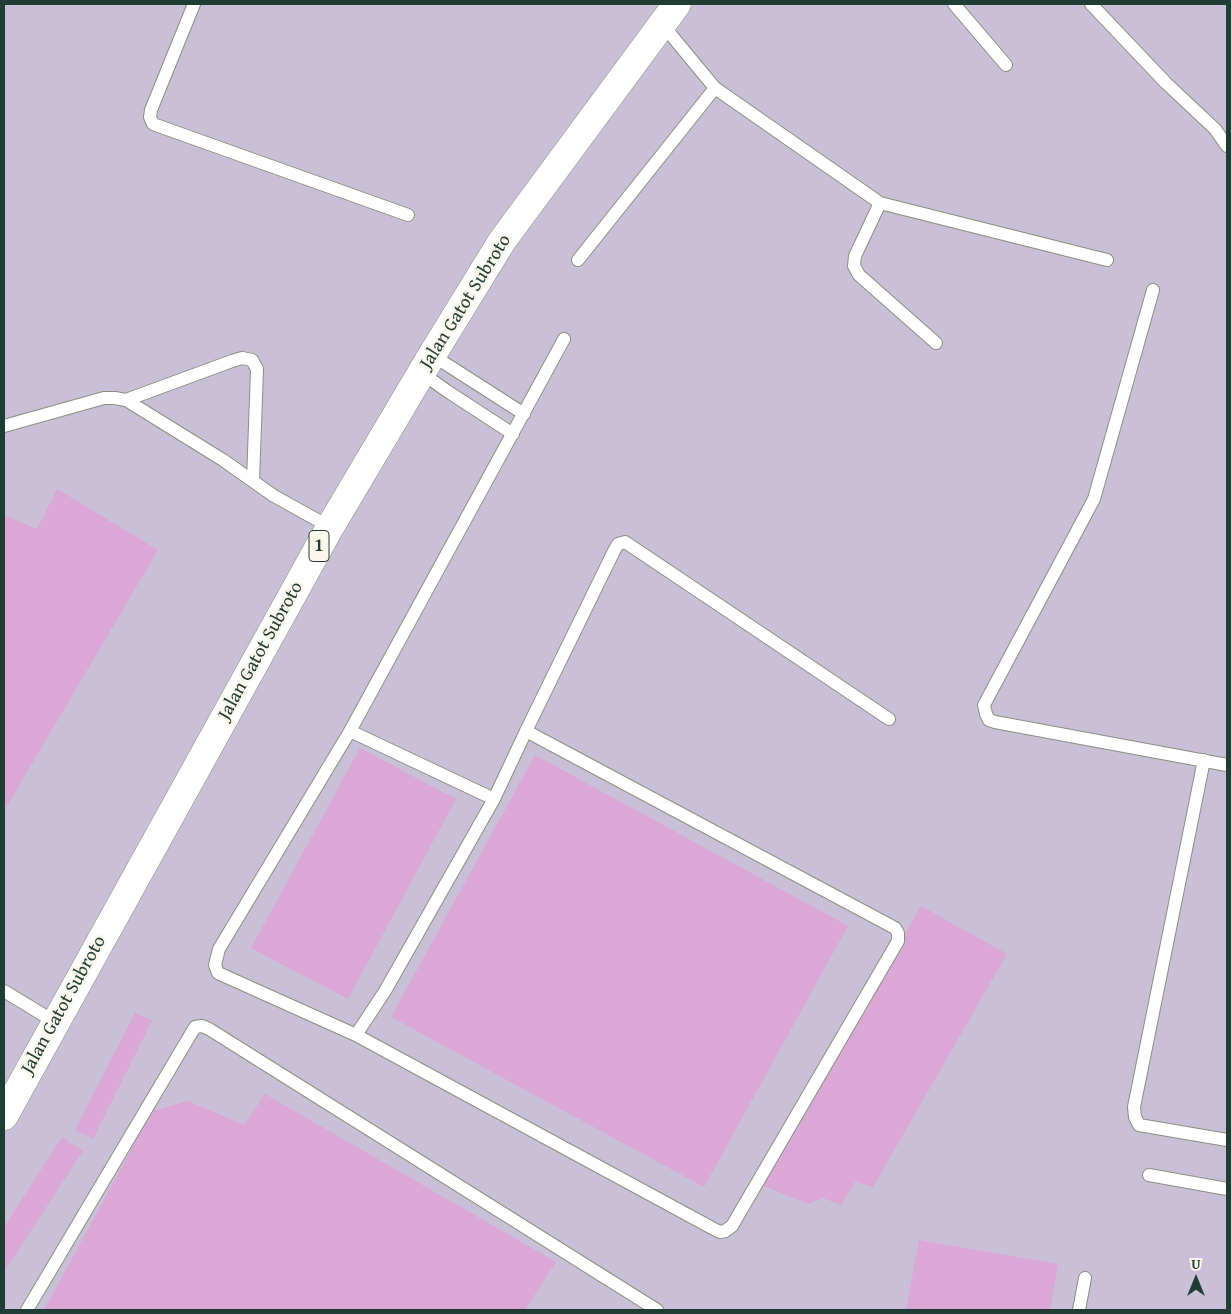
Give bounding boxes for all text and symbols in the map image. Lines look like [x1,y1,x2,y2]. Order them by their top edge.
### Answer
street label: Jalan Gatot Subroto [415,230,517,374]
road number: 1 [309,530,329,562]
street label: Jalan Gatot Subroto [214,578,308,724]
street label: Jalan Gatot Subroto [17,932,111,1078]
north arrow [1171,1254,1221,1304]
text: U [1191,1254,1201,1274]

